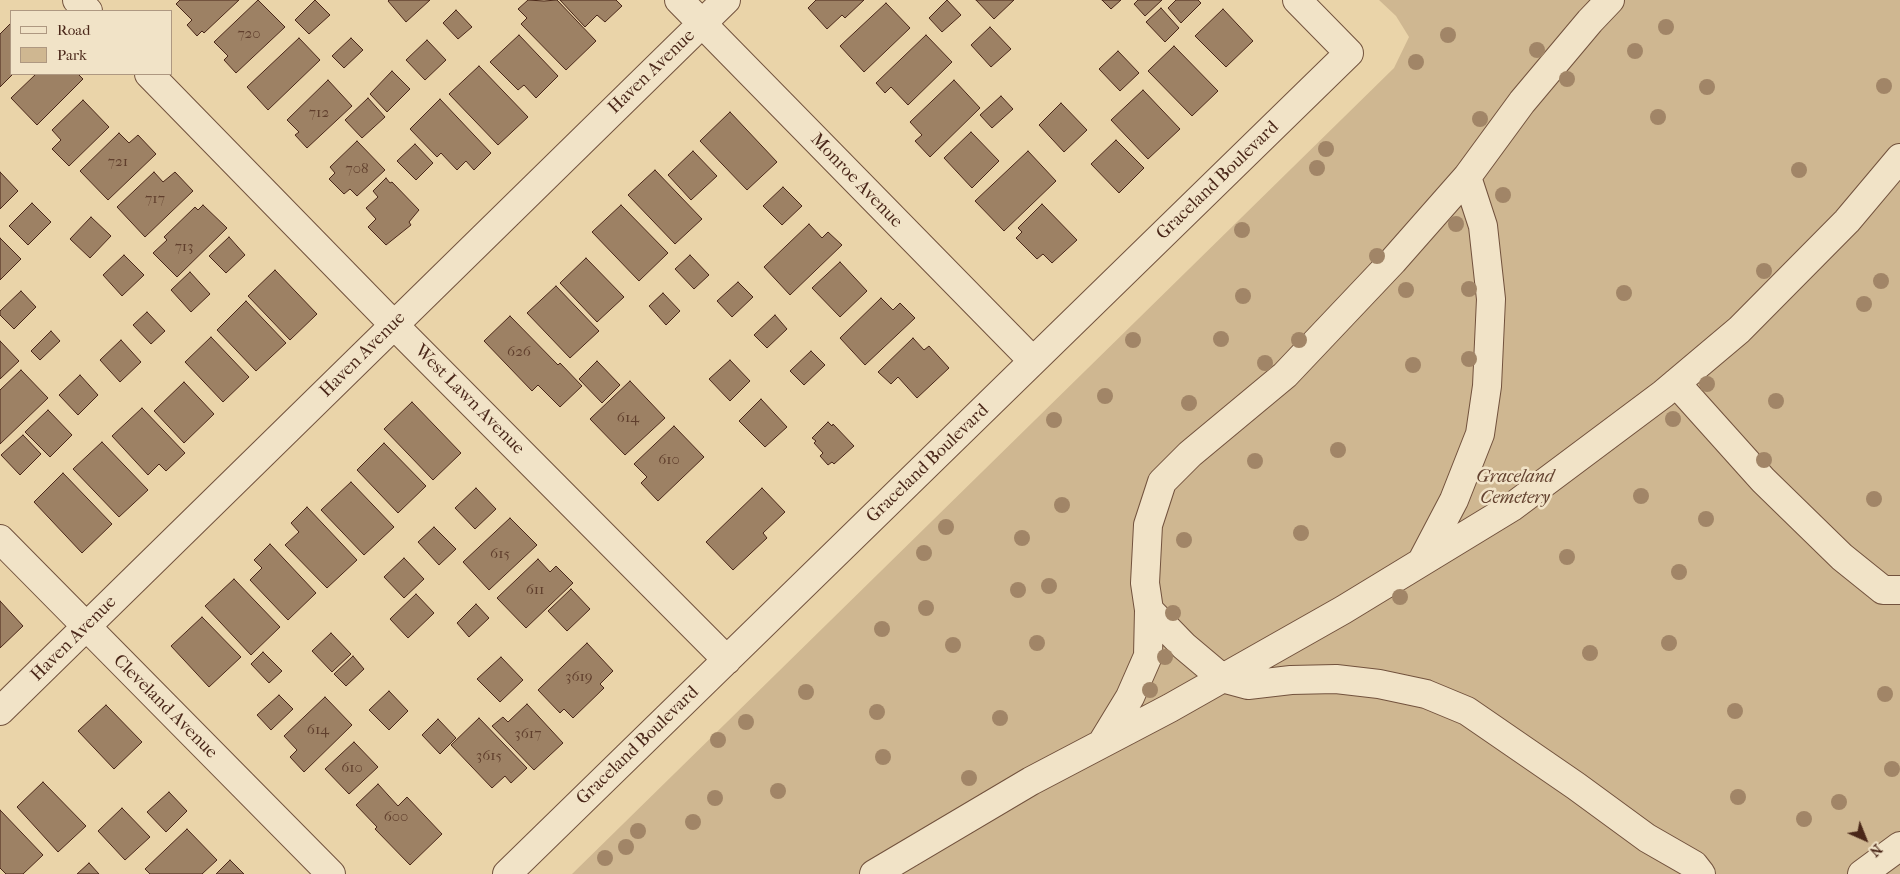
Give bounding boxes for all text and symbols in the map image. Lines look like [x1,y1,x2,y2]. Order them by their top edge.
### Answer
legend [10,10,172,75]
text: Road [57,21,90,39]
house number: 720 [237,25,261,43]
street label: Haven Avenue [604,25,700,119]
text: Park [57,46,87,64]
house number: 712 [309,104,329,122]
street label: Graceland Boulevard [1152,117,1284,245]
street label: Monroe Avenue [805,129,907,233]
house number: 721 [108,153,128,171]
house number: 708 [346,160,368,178]
house number: 717 [145,190,165,208]
house number: 713 [175,238,193,256]
street label: Haven Avenue [316,308,410,402]
street label: West Lawn Avenue [409,340,529,460]
house number: 626 [507,343,531,361]
street label: Graceland Boulevard [862,400,994,528]
house number: 614 [617,409,639,427]
house number: 610 [658,451,680,469]
park label: Graceland Cemetery [1476,467,1554,509]
house number: 615 [490,545,510,563]
house number: 611 [526,581,544,599]
street label: Haven Avenue [27,592,121,686]
street label: Cleveland Avenue [108,650,222,764]
house number: 3619 [565,668,593,686]
street label: Graceland Boulevard [572,682,704,810]
house number: 614 [307,721,329,739]
house number: 3617 [515,725,541,743]
house number: 3615 [476,747,502,765]
house number: 610 [341,759,363,777]
house number: 600 [384,808,408,826]
north arrow [1840,814,1890,864]
text: N [1866,840,1885,860]

